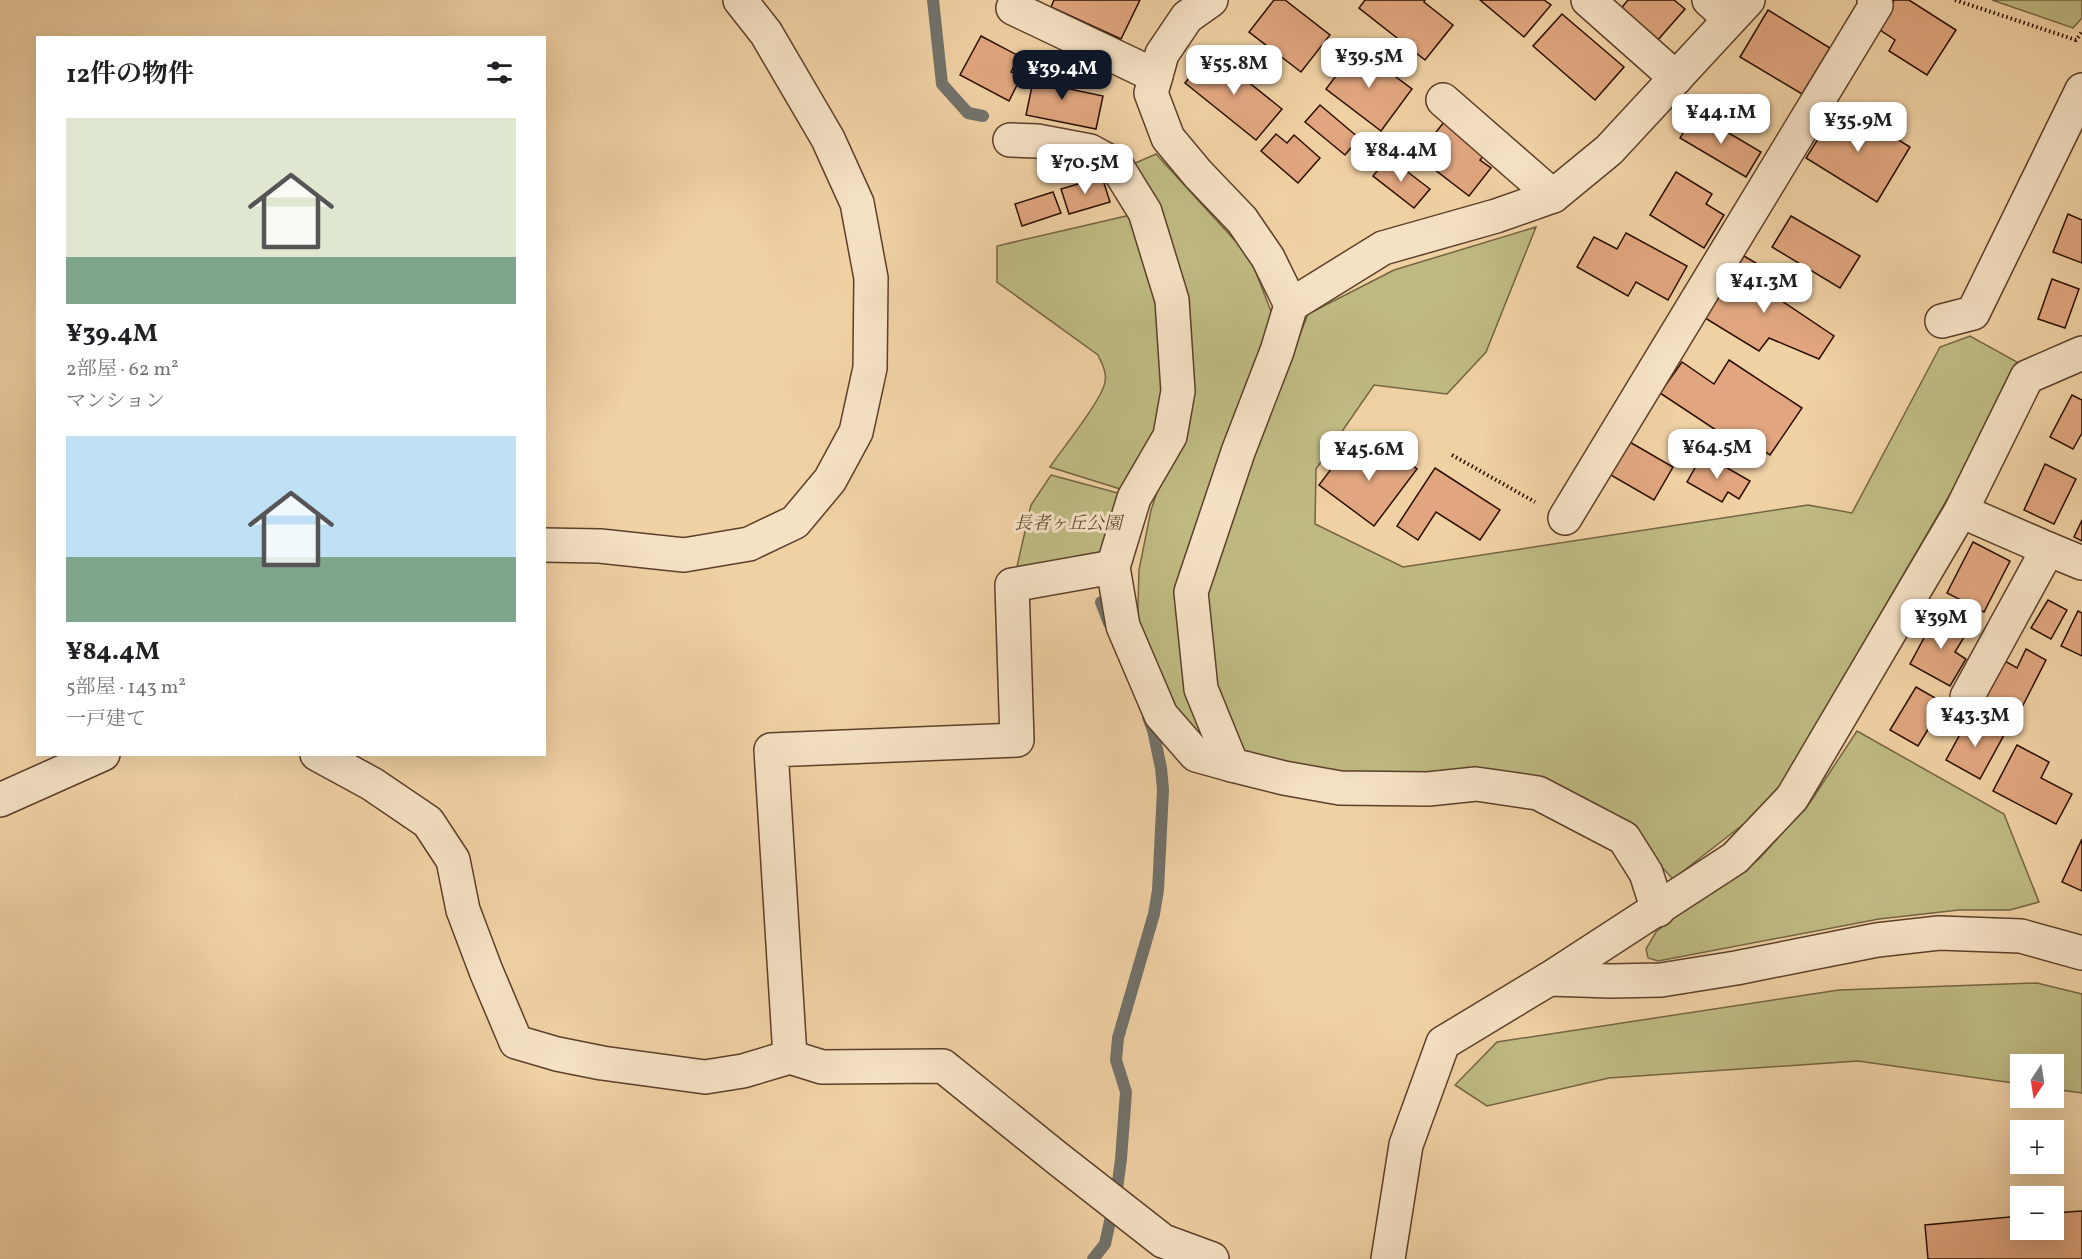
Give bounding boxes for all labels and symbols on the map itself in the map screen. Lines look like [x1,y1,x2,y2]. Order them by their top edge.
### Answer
pin: ¥39.5M [1320,38,1418,89]
pin: ¥55.8M [1185,45,1283,96]
pin: ¥39.4M [1013,50,1111,101]
pin: ¥44.1M [1672,94,1770,145]
pin: ¥35.9M [1809,102,1907,153]
pin: ¥84.4M [1352,132,1450,183]
pin: ¥70.5M [1036,144,1134,195]
pin: ¥41.3M [1715,263,1813,314]
pin: ¥64.5M [1668,429,1766,480]
pin: ¥45.6M [1320,431,1418,482]
park label: 長者ヶ丘公園 [1014,512,1125,537]
pin: ¥39M [1905,599,1977,650]
pin: ¥43.3M [1926,697,2024,748]
north arrow [2010,1054,2064,1108]

